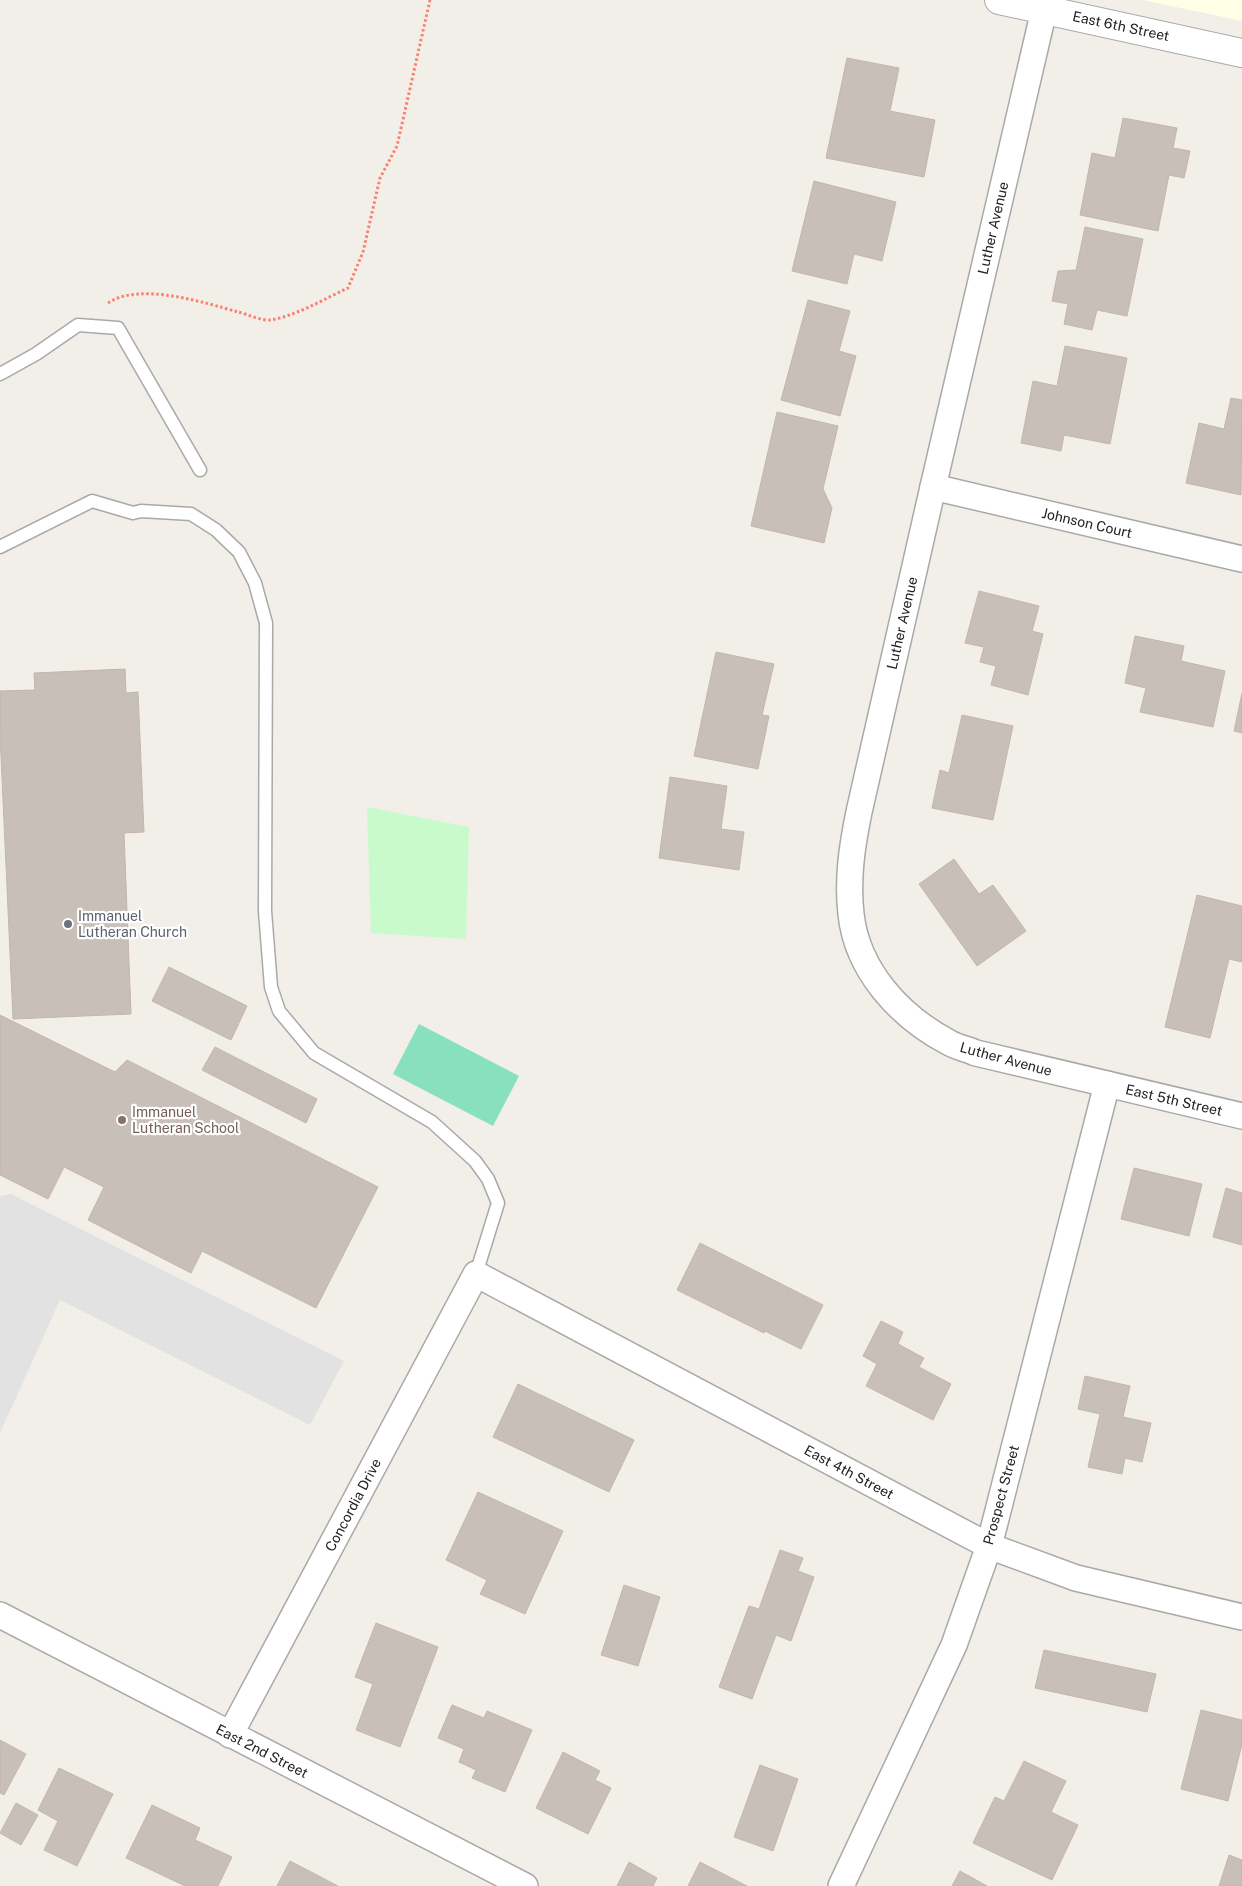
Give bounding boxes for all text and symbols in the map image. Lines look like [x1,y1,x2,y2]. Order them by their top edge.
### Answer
street label: East 6th Street [1071,8,1171,44]
street label: Luther Avenue [975,180,1011,276]
street label: Johnson Court [1040,505,1134,541]
street label: Luther Avenue [884,575,920,671]
place label: Immanuel Lutheran Church [78,908,187,940]
marker: Immanuel Lutheran Church [62,918,74,930]
street label: Luther Avenue [958,1039,1054,1079]
street label: East 5th Street [1124,1081,1224,1119]
place label: Immanuel Lutheran School [132,1104,239,1136]
marker: Immanuel Lutheran School [116,1114,128,1126]
street label: East 4th Street [802,1442,896,1502]
street label: Prospect Street [980,1443,1022,1547]
street label: Concordia Drive [322,1456,384,1554]
street label: East 2nd Street [213,1721,311,1781]

